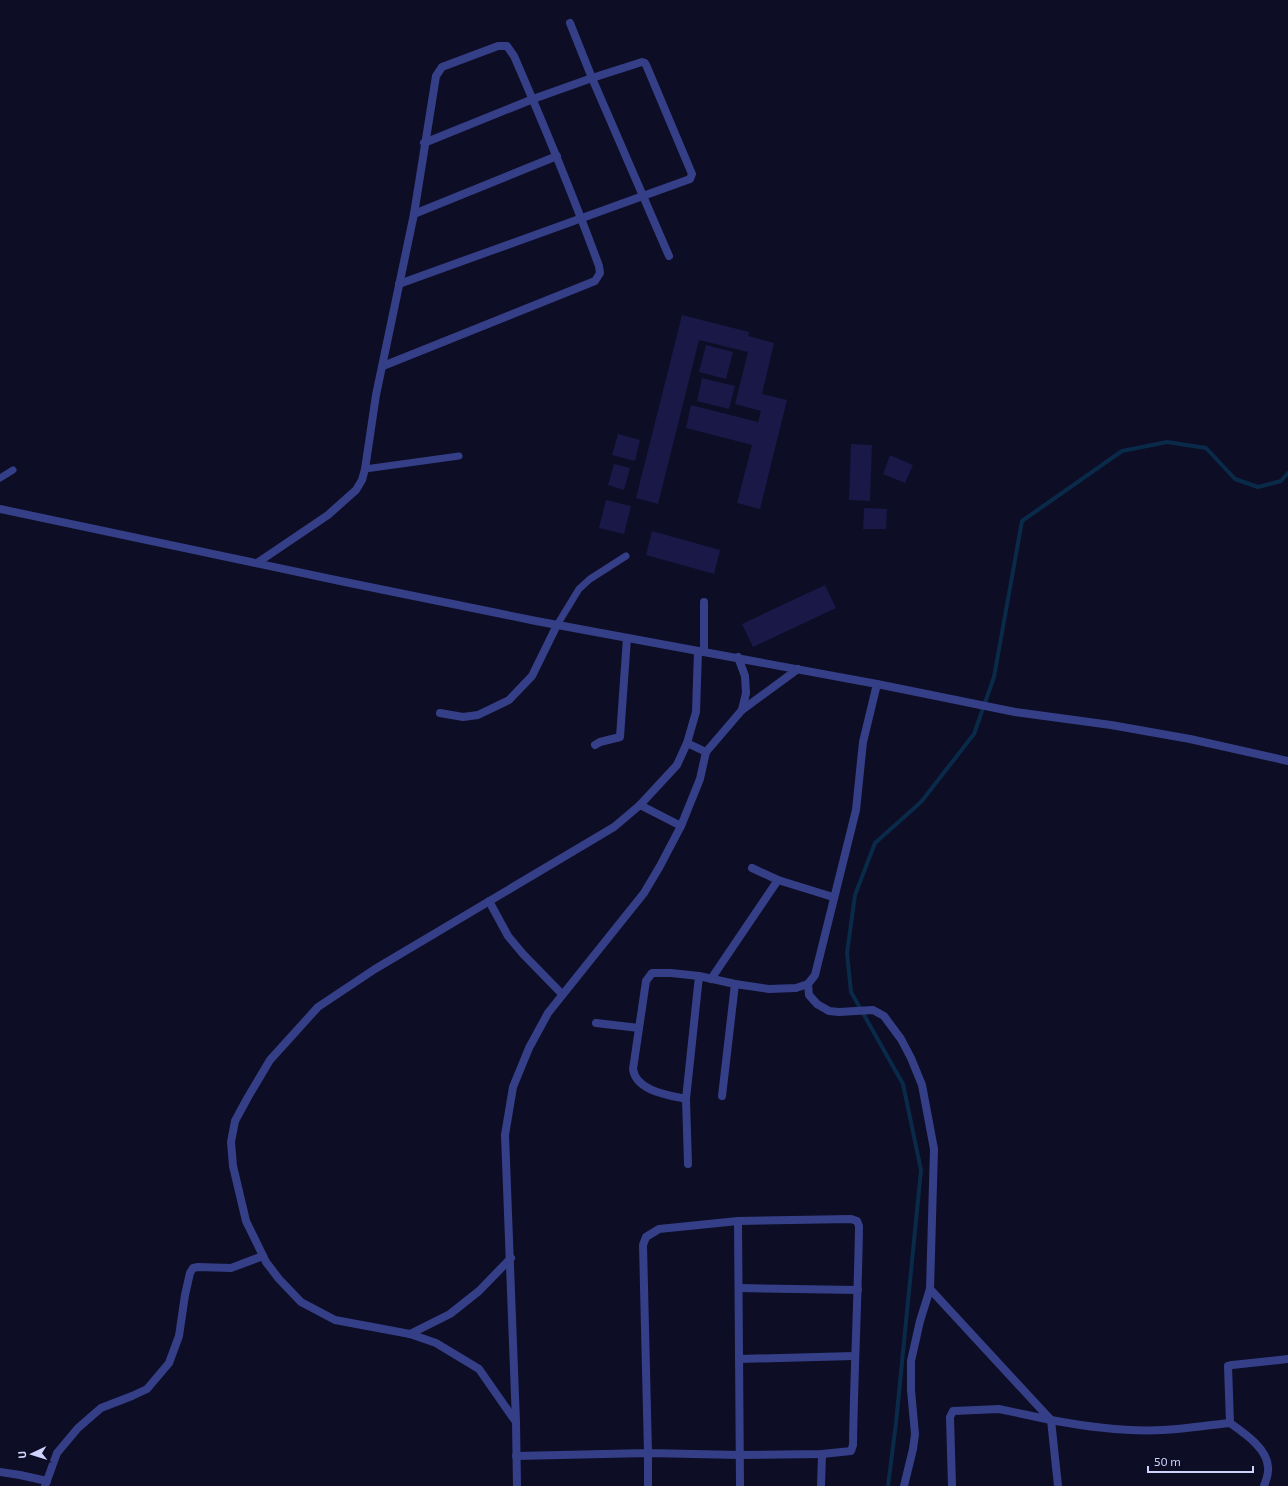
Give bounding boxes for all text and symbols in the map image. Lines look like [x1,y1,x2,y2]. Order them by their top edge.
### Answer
north arrow [12,1434,52,1474]
scale bar [1148,1448,1253,1474]
text: U [15,1451,28,1459]
text: 50 m [1154,1454,1181,1468]

